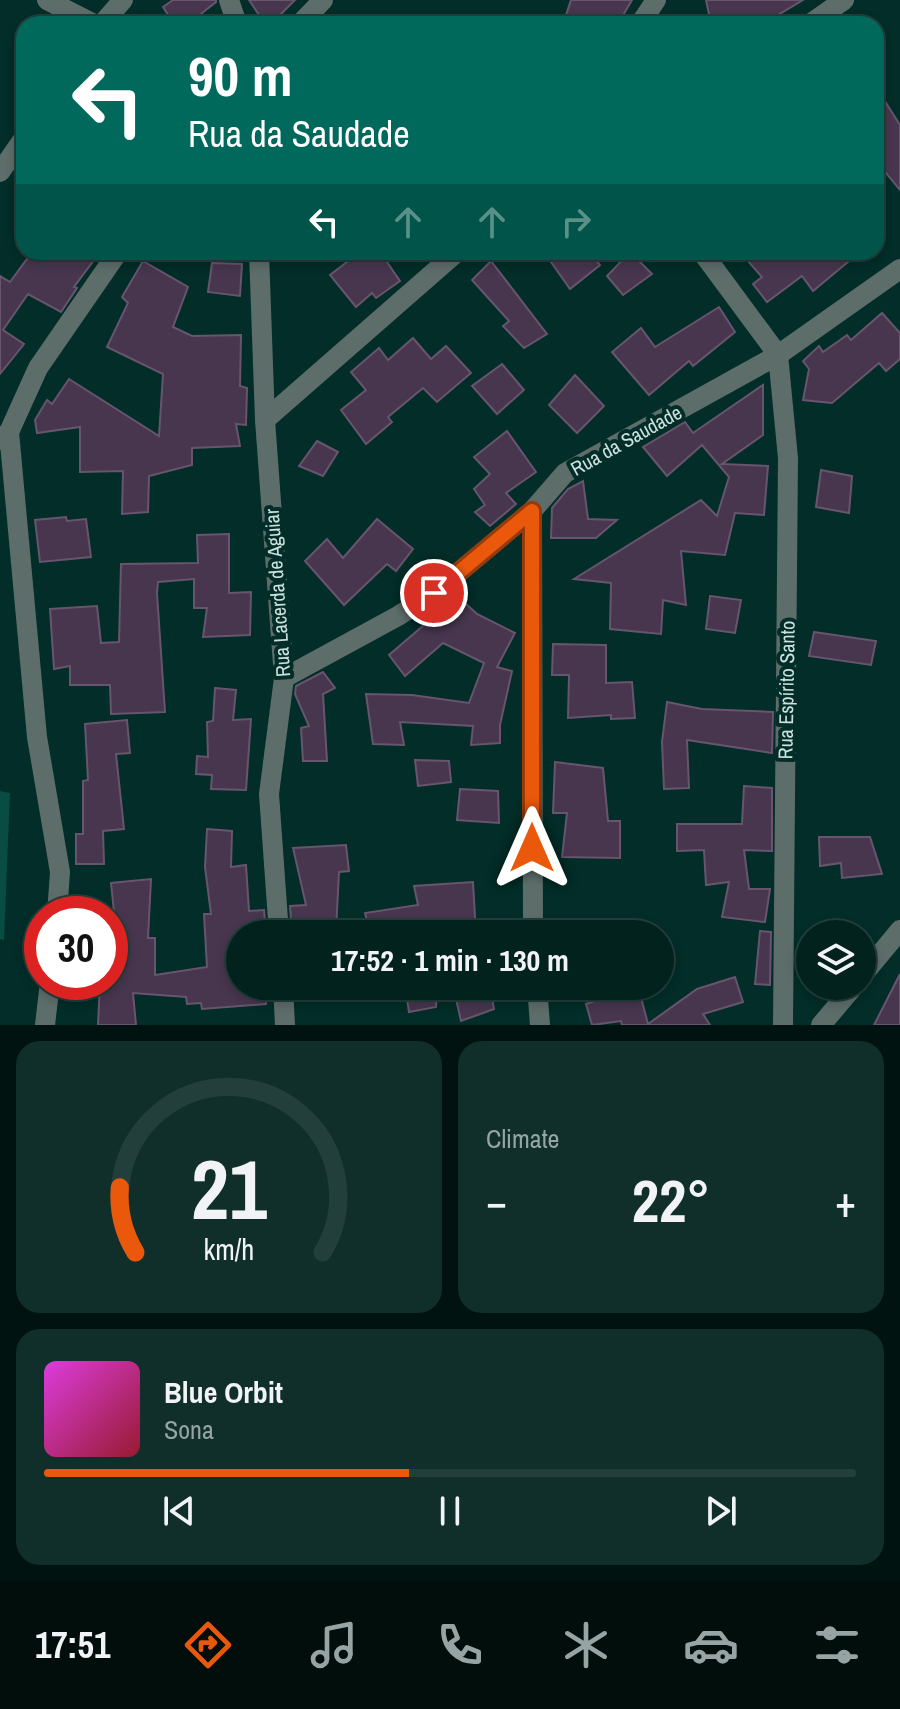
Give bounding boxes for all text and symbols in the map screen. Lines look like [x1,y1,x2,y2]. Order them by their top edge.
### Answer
text: 90 m [188,38,293,113]
icon: left [56,48,160,152]
text: Rua da Saudade [188,110,410,158]
icon: left [302,200,346,244]
icon: ahead [386,200,430,244]
icon: ahead [470,200,514,244]
icon: right [554,200,598,244]
street label: Rua da Saudade [566,398,686,482]
street label: Rua Lacerda de Aguiar [258,507,296,678]
pin [400,559,468,627]
icon: arrive [412,571,456,615]
street label: Rua Espírito Santo [771,620,801,760]
position arrow [490,806,574,890]
speed limit sign: 30 [24,896,128,1000]
map controls [796,920,876,1000]
button: layers [796,920,876,1000]
text: 17:52 · 1 min · 130 m [331,940,569,980]
text: Climate [486,1121,559,1156]
text: 21 [191,1133,267,1245]
text: 22° [632,1160,710,1241]
text: − [486,1171,507,1231]
text: + [835,1171,856,1231]
text: km/h [204,1230,254,1269]
text: Blue Orbit [164,1372,283,1412]
text: Sona [164,1412,214,1447]
icon: previous [157,1489,201,1533]
icon: pause [428,1489,472,1533]
icon: next [699,1489,743,1533]
icon: directions [180,1617,236,1673]
icon: music [306,1617,362,1673]
icon: phone [432,1617,488,1673]
icon: climate [558,1617,614,1673]
icon: car [683,1617,739,1673]
icon: filters [809,1617,865,1673]
text: 17:51 [35,1621,110,1669]

